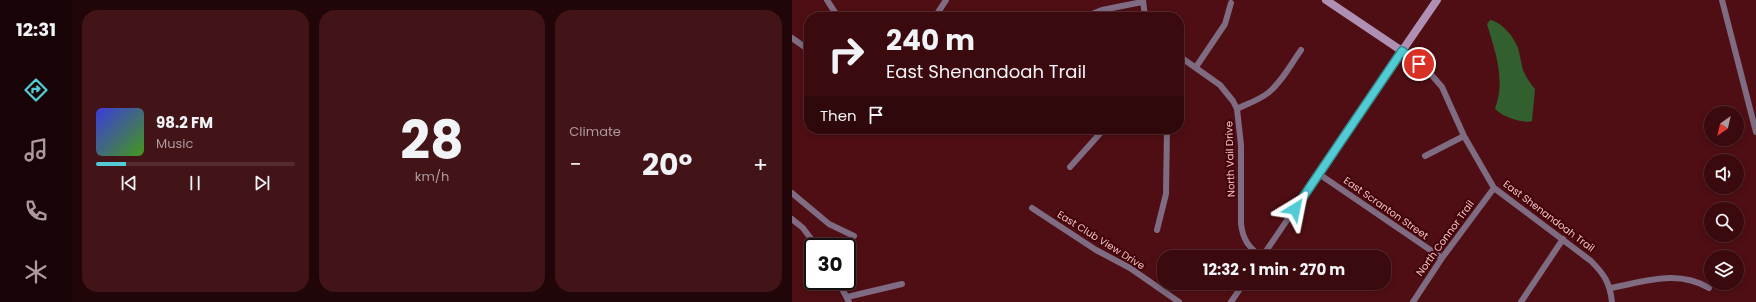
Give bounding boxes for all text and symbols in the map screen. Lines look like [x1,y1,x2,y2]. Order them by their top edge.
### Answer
text: 12:31 [16,17,56,42]
text: 240 m [886,21,975,60]
icon: right [820,28,872,80]
pin [1402,47,1436,81]
icon: arrive [1408,53,1430,75]
text: East Shenandoah Trail [886,59,1086,84]
icon: directions [22,76,50,104]
text: 28 [400,104,464,177]
icon: arrive [865,104,887,126]
text: Then [820,105,857,126]
north arrow [1704,106,1744,146]
map controls [1704,106,1744,290]
text: 98.2 FM [156,112,213,133]
street label: North Vail Drive [1221,121,1239,197]
text: Climate [569,122,621,141]
text: Music [156,134,193,153]
icon: music [22,136,50,164]
text: 20° [642,143,693,186]
text: − [569,149,581,180]
text: + [753,149,768,180]
button: sound [1704,154,1744,194]
text: km/h [415,167,449,186]
icon: previous [118,172,140,194]
icon: pause [184,172,206,194]
icon: next [251,172,273,194]
street label: East Scranton Street [1340,173,1432,243]
street label: East Shenandoah Trail [1500,177,1598,255]
position arrow [1274,188,1316,230]
icon: phone [22,197,50,225]
street label: North Connor Trail [1412,197,1478,279]
button: search [1704,202,1744,242]
street label: East Club View Drive [1054,207,1148,273]
speed limit sign: 30 [804,238,856,290]
button: layers [1704,250,1744,290]
icon: climate [22,258,50,286]
text: 12:32 · 1 min · 270 m [1203,259,1345,280]

